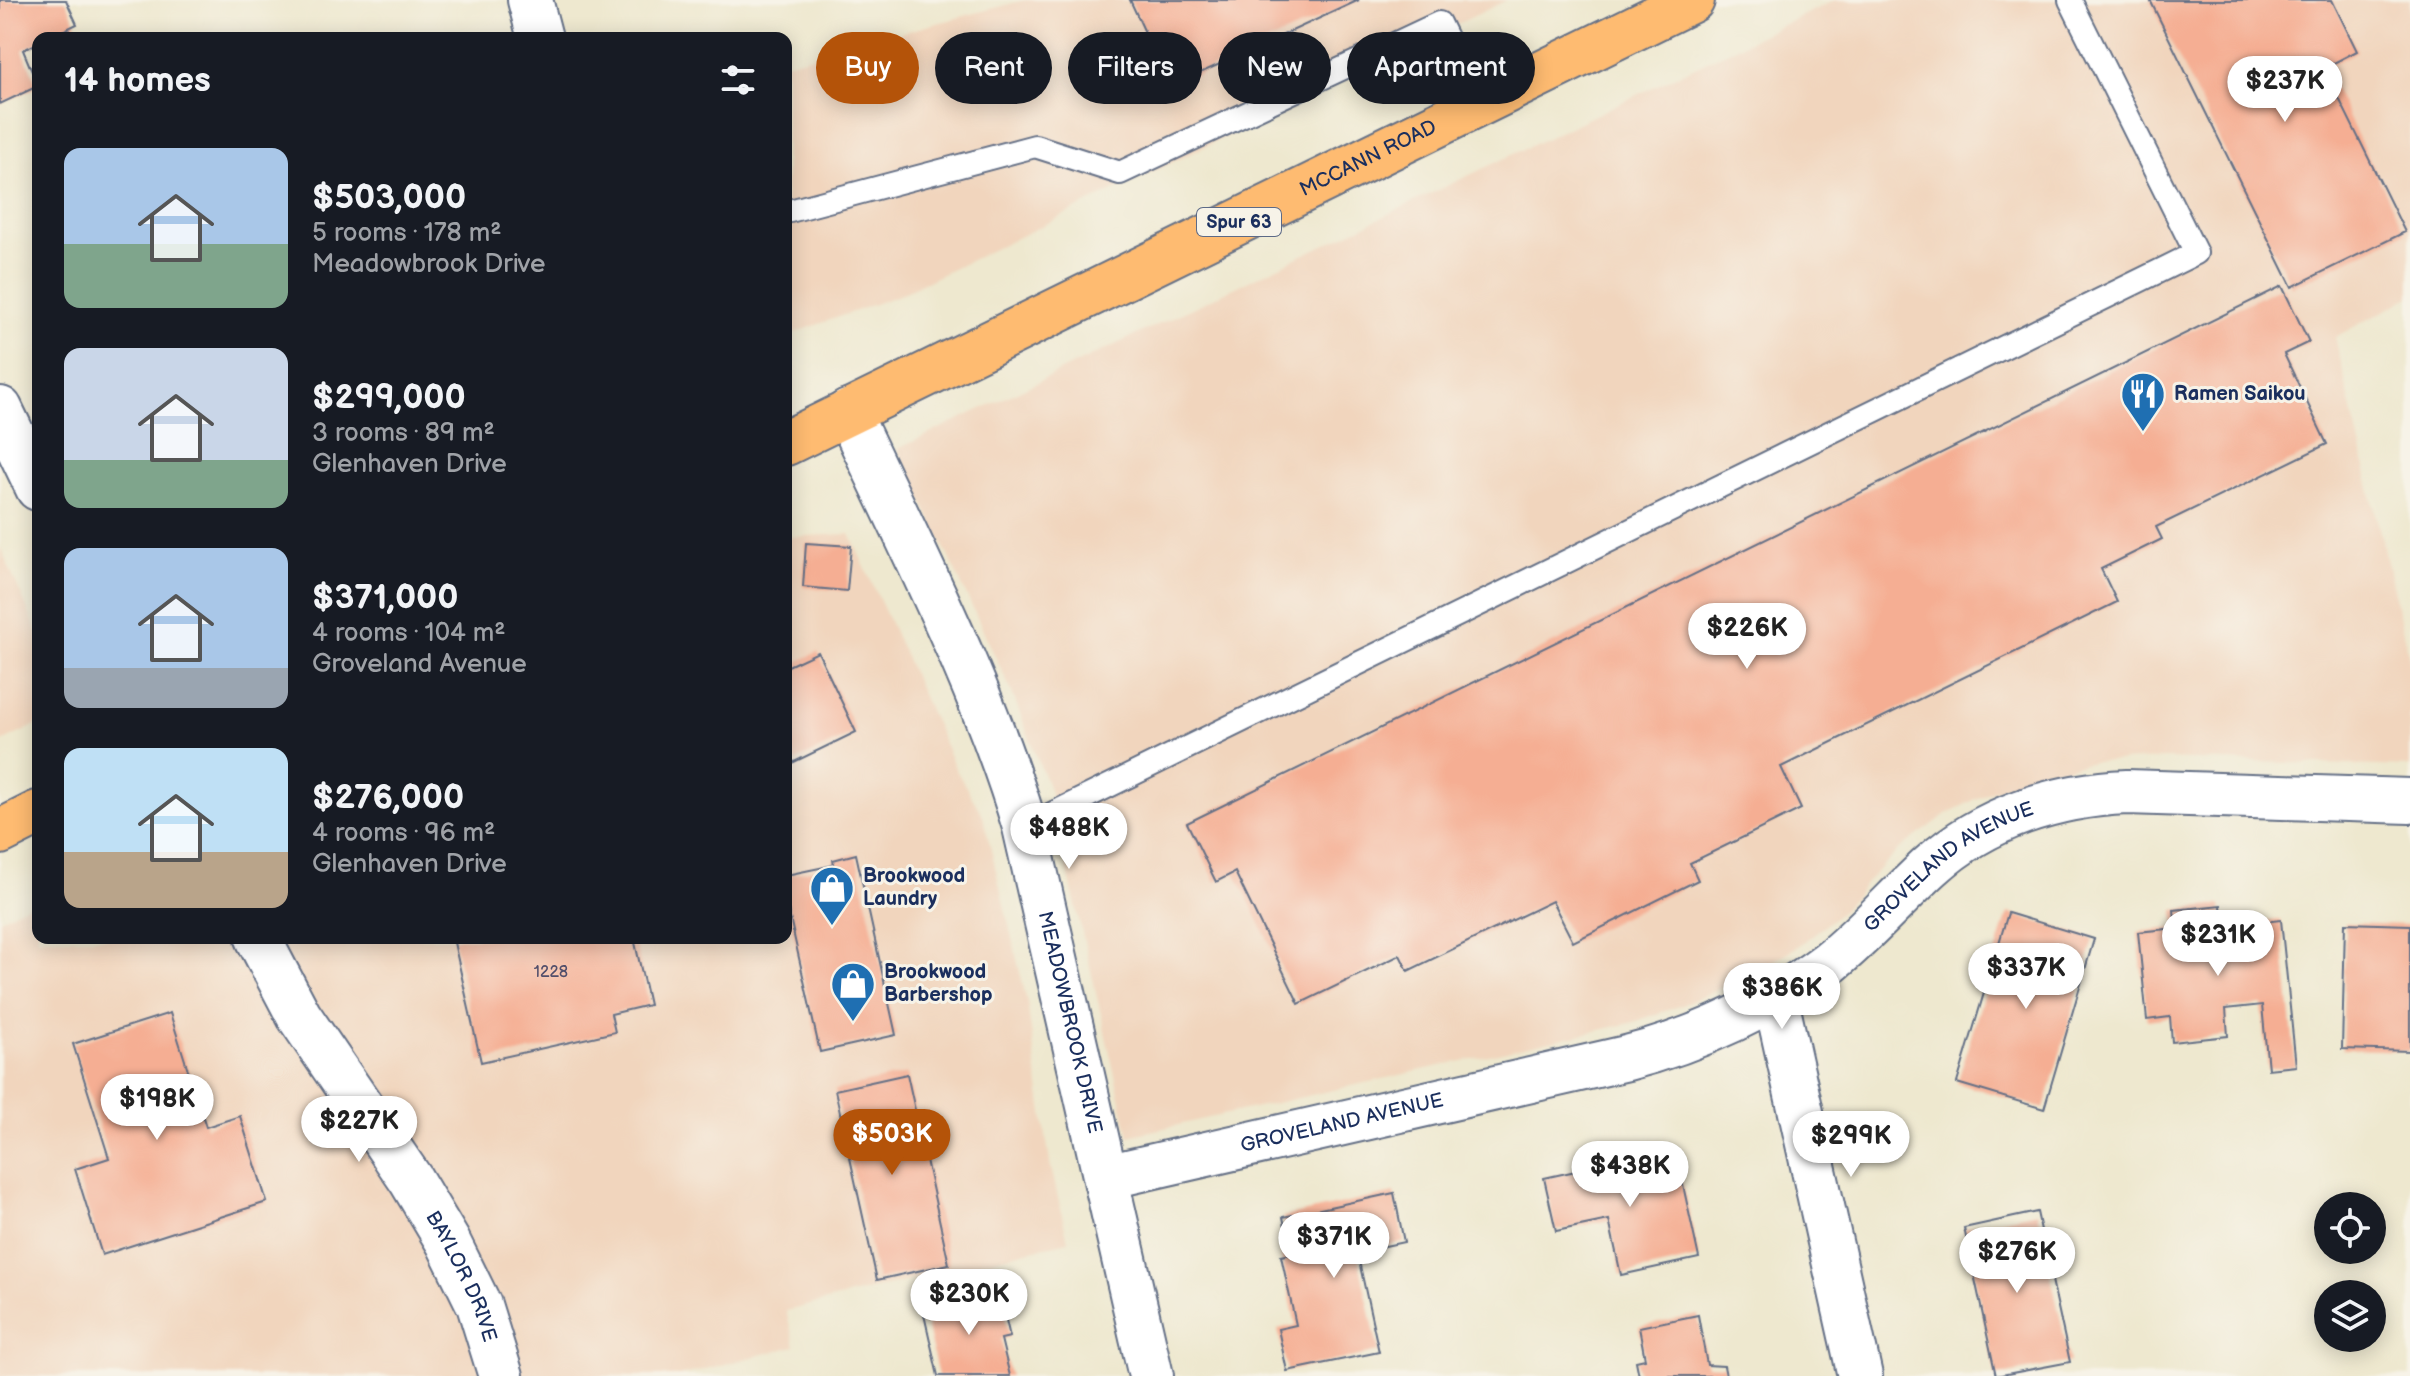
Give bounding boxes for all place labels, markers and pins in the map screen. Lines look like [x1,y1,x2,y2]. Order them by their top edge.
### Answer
pin: $237K [2229,56,2341,124]
restaurant icon: Ramen Saikou [2119,370,2167,433]
place label: Ramen Saikou [2174,382,2306,406]
pin: $226K [1691,603,1803,671]
pin: $488K [1013,803,1125,871]
shop icon: Brookwood Laundry [808,864,856,927]
place label: Brookwood Laundry [863,864,965,911]
pin: $231K [2162,910,2274,978]
pin: $337K [1970,943,2082,1011]
shop icon: Brookwood Barbershop [829,960,877,1023]
place label: Brookwood Barbershop [884,960,992,1007]
pin: $386K [1726,963,1838,1031]
pin: $198K [101,1074,213,1142]
pin: $227K [303,1096,415,1164]
pin: $503K [836,1109,948,1177]
pin: $299K [1795,1111,1907,1179]
pin: $438K [1574,1141,1686,1209]
pin: $371K [1278,1212,1390,1280]
pin: $276K [1961,1227,2073,1295]
pin: $230K [913,1269,1025,1337]

